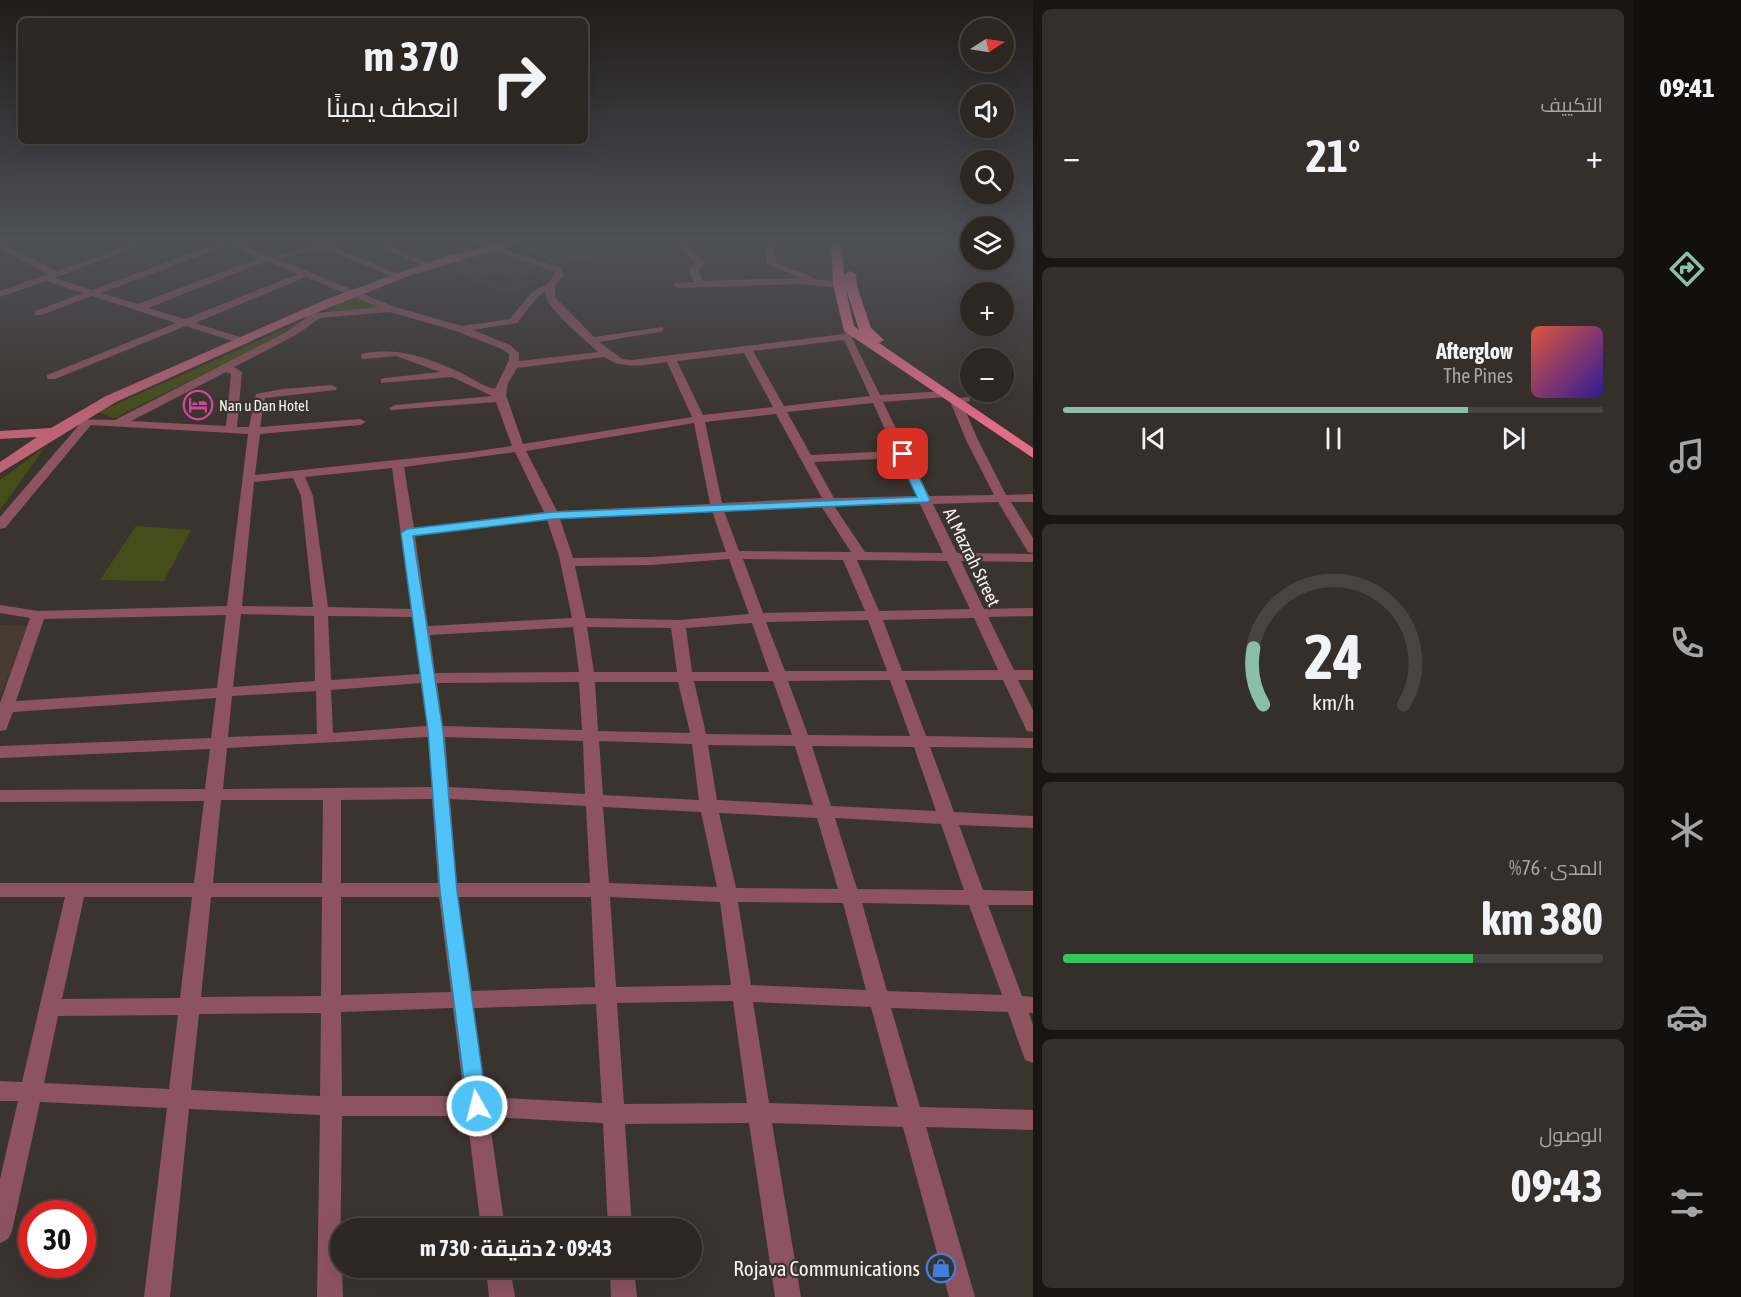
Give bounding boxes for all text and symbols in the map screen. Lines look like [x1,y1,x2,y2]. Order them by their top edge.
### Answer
north arrow [960,18,1014,72]
map controls [960,18,1014,402]
text: 370 m [364,32,459,80]
icon: right [480,42,558,120]
text: 09:41 [1659,72,1715,103]
button: sound [960,84,1014,138]
text: انعطف يمينًا [326,92,459,123]
text: التكييف [1540,93,1603,116]
text: 21° [1306,130,1360,182]
text: − [1063,137,1080,175]
text: + [1586,137,1603,175]
button: search [960,150,1014,204]
button: layers [960,216,1014,270]
icon: directions [1666,248,1708,290]
button: + [960,282,1014,336]
text: Afterglow [1436,338,1513,364]
button: − [960,348,1014,402]
text: The Pines [1443,364,1513,387]
hotel icon: Nan u Dan Hotel [182,389,214,421]
place label: Nan u Dan Hotel [219,397,309,414]
icon: previous [1137,422,1170,455]
icon: pause [1317,422,1350,455]
icon: next [1497,422,1530,455]
pin [877,428,928,479]
icon: music [1666,435,1708,477]
icon: arrive [886,437,919,470]
street label: Al Mazrah Street [939,504,1005,610]
text: 24 [1304,622,1362,693]
icon: phone [1666,622,1708,664]
text: km/h [1312,691,1354,716]
icon: climate [1666,809,1708,851]
text: المدى · 76% [1509,856,1603,879]
text: 380 km [1481,893,1603,945]
icon: car [1666,996,1708,1038]
position arrow [445,1074,509,1138]
text: الوصول [1539,1123,1603,1146]
text: 09:43 [1510,1160,1603,1212]
icon: filters [1666,1182,1708,1224]
speed limit sign: 30 [18,1200,96,1278]
text: 09:43 · 2 دقيقة · 730 m [420,1235,612,1261]
shop icon: Rojava Communications [925,1252,957,1284]
place label: Rojava Communications [733,1256,920,1280]

